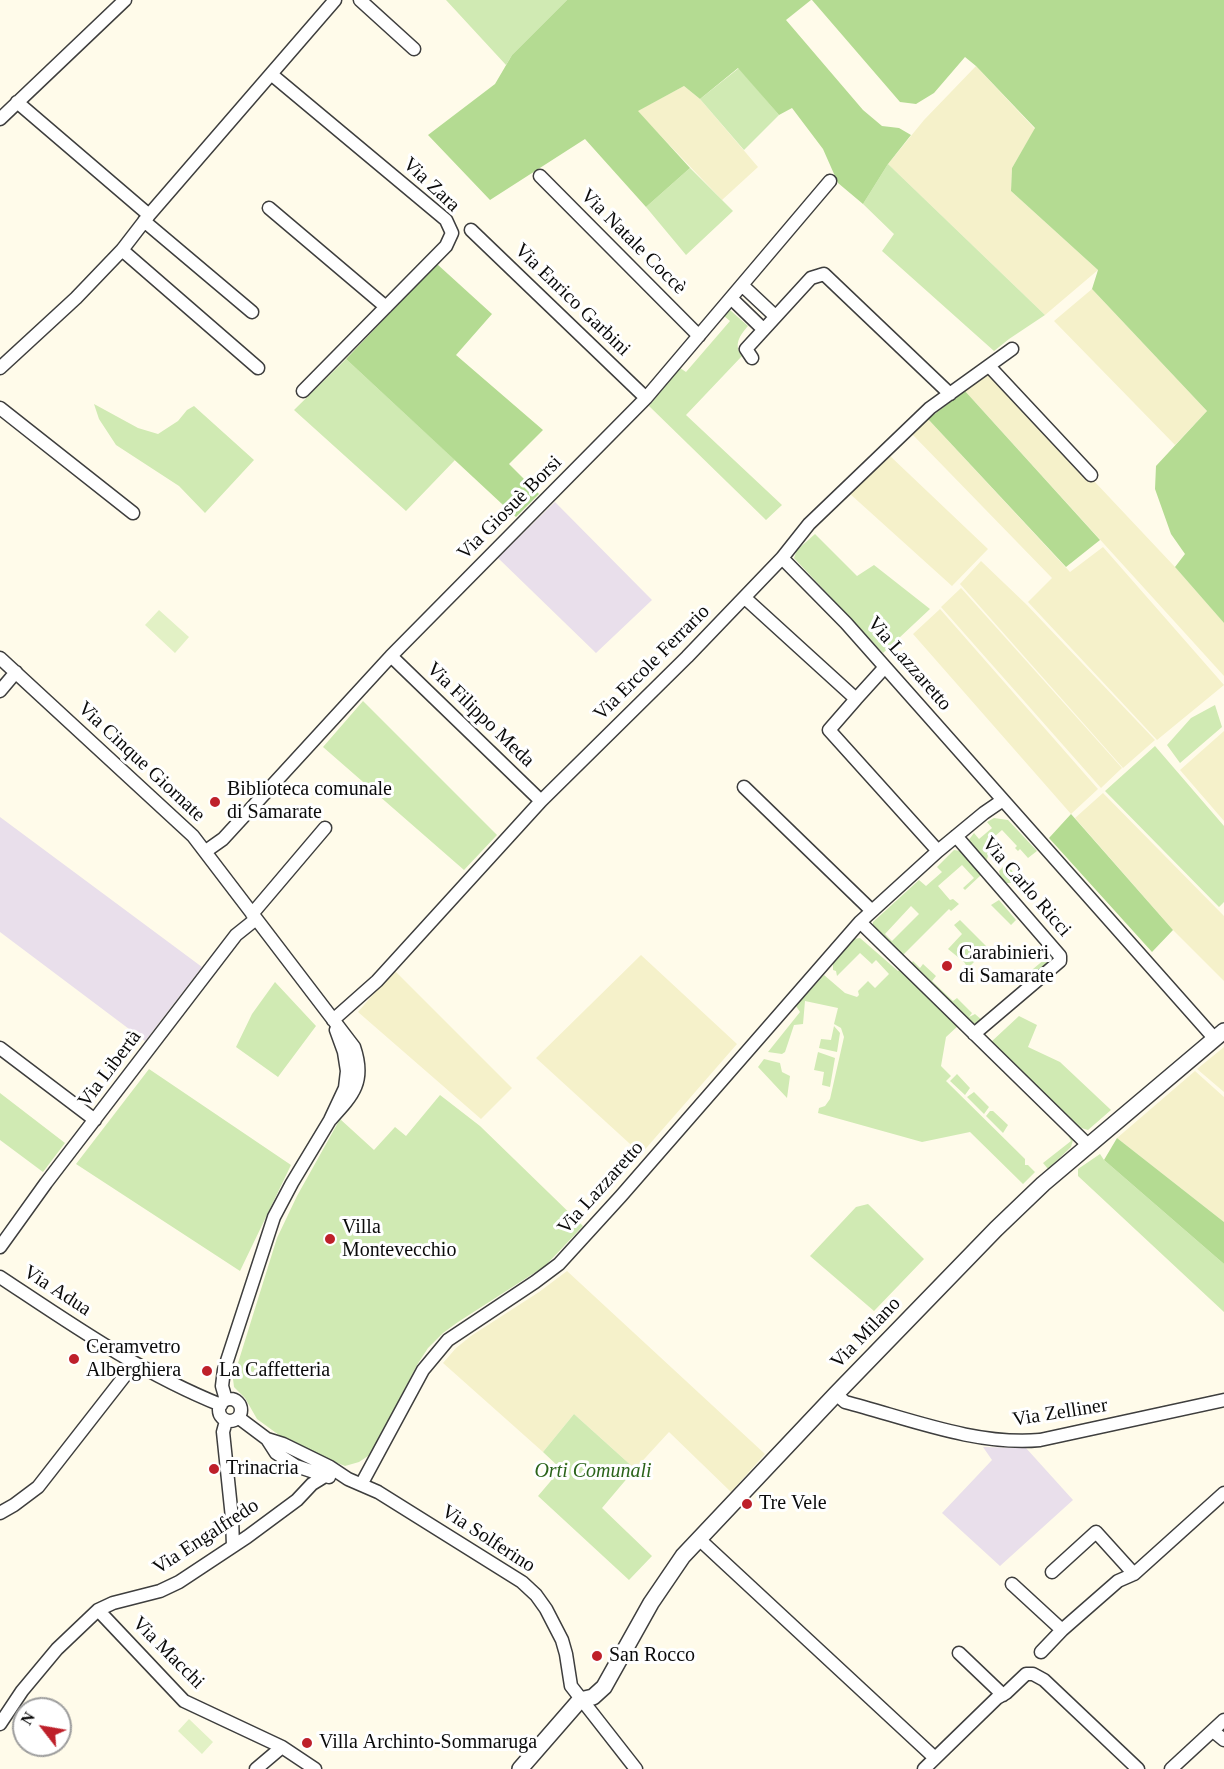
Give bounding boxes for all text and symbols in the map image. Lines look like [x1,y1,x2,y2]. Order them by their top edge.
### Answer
street label: Via Zara [397,153,465,217]
street label: Via Natale Coccè [575,184,691,300]
street label: Via Enrico Garbini [509,239,635,361]
street label: Via Giosuè Borsi [453,451,567,565]
street label: Via Ercole Ferrario [589,600,715,726]
street label: Via Lazzaretto [862,612,956,716]
street label: Via Filippo Meda [421,657,539,773]
street label: Via Cinque Giornate [72,697,210,827]
place label: Biblioteca comunale di Samarate [227,778,392,825]
marker: Biblioteca comunale di Samarate [208,795,222,809]
street label: Via Carlo Ricci [976,832,1076,942]
place label: Carabinieri di Samarate [959,942,1054,989]
marker: Carabinieri di Samarate [940,959,954,973]
street label: Via Libertà [73,1026,147,1112]
street label: Via Lazzaretto [553,1136,649,1240]
place label: Villa Montevecchio [342,1216,456,1263]
marker: Villa Montevecchio [323,1232,337,1246]
street label: Via Adua [19,1260,95,1322]
street label: Via Milano [826,1292,906,1374]
place label: Ceramvetro Alberghiera [86,1336,181,1383]
marker: Ceramvetro Alberghiera [67,1352,81,1366]
place label: La Caffetteria [219,1359,330,1383]
marker: La Caffetteria [200,1364,214,1378]
street label: Via Zelliner [1011,1394,1109,1432]
place label: Trinacria [226,1457,299,1481]
park label: Orti Comunali [534,1460,652,1484]
marker: Trinacria [207,1462,221,1476]
place label: Tre Vele [759,1492,827,1516]
street label: Via Engalfredo [149,1494,263,1580]
marker: Tre Vele [740,1497,754,1511]
street label: Via Solferino [437,1500,539,1578]
street label: Via Macchi [127,1612,209,1694]
place label: San Rocco [609,1644,695,1668]
marker: San Rocco [590,1649,604,1663]
north arrow [12,1697,72,1757]
text: N [18,1709,38,1728]
place label: Villa Archinto-Sommaruga [319,1731,537,1755]
marker: Villa Archinto-Sommaruga [300,1736,314,1750]

